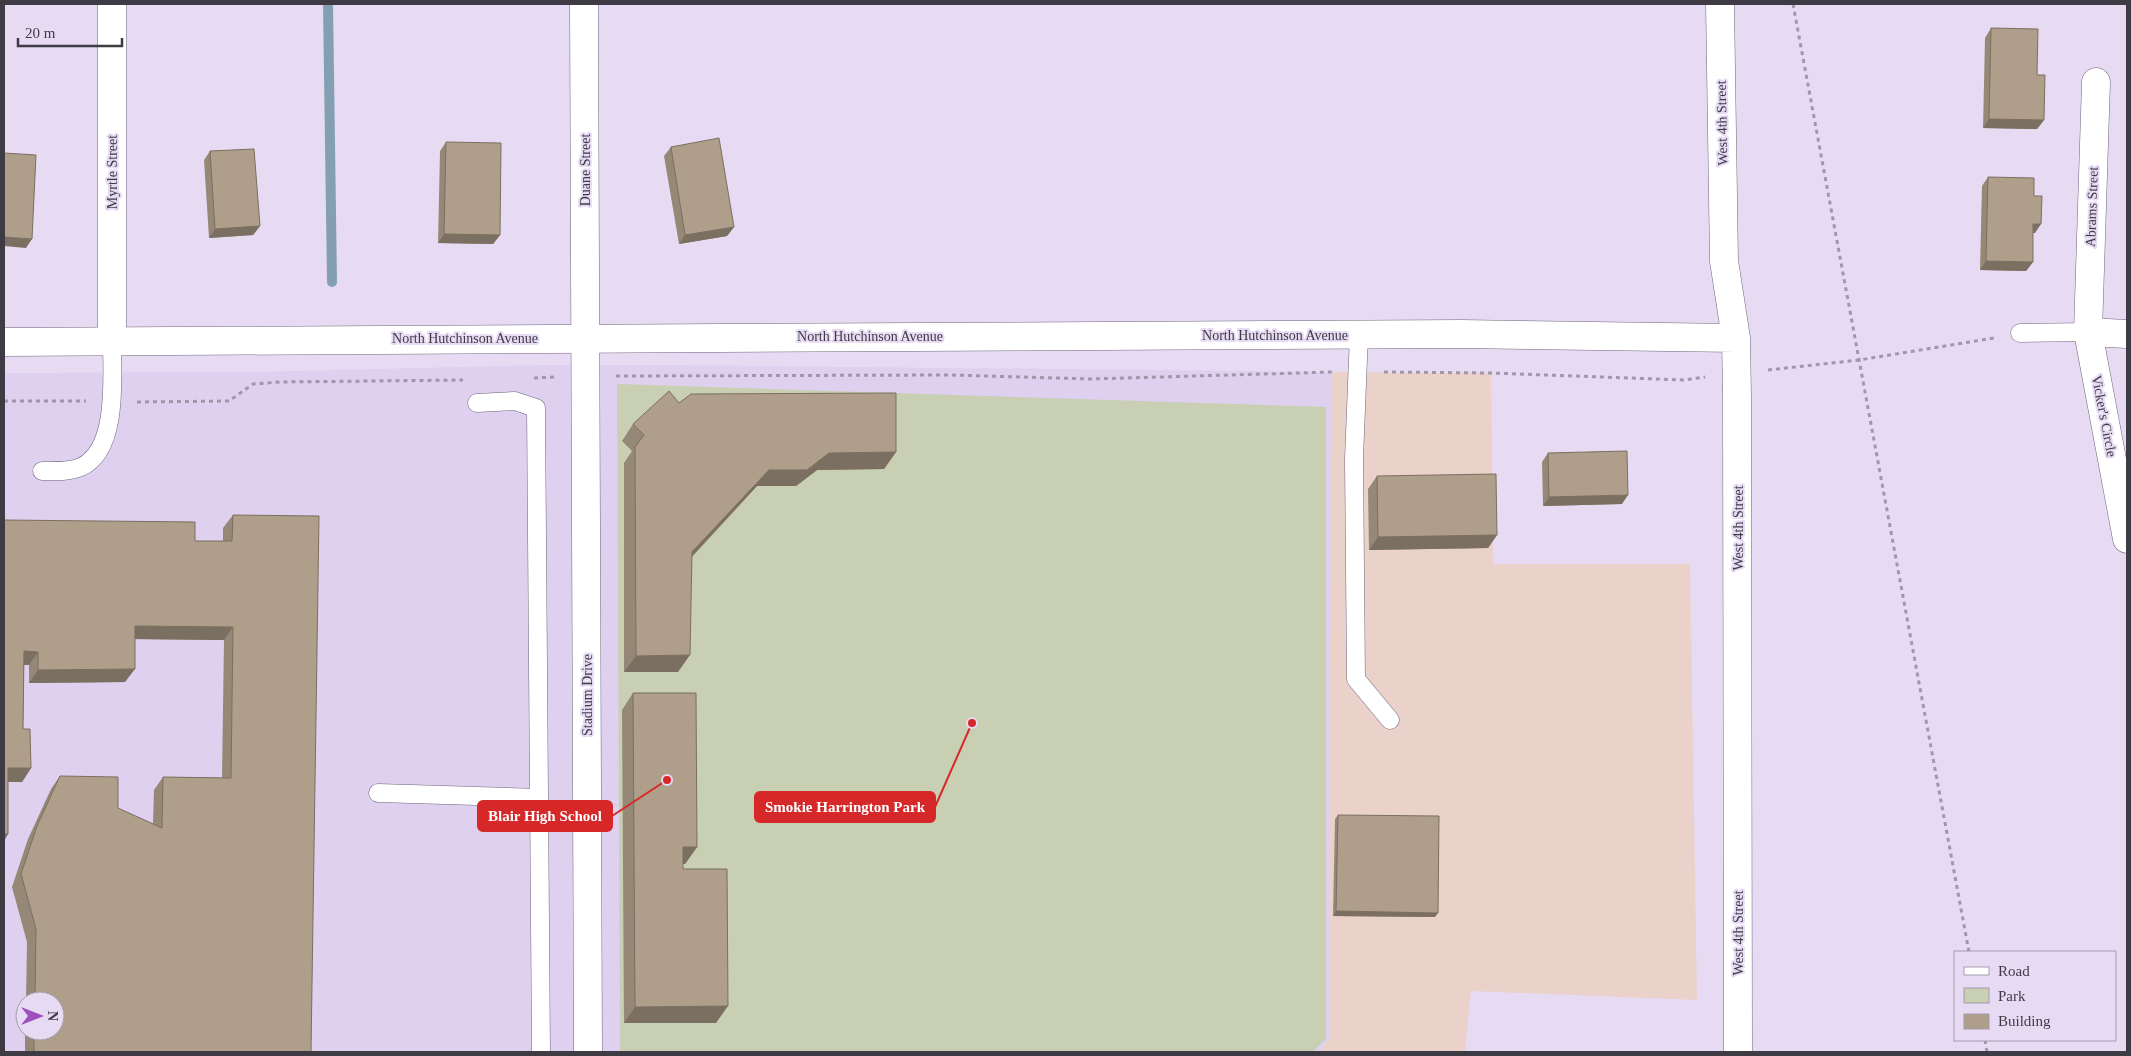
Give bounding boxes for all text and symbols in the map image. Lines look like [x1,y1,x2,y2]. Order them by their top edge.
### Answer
scale bar [18,15,121,47]
text: 20 m [25,25,56,41]
street label: West 4th Street [1714,80,1730,166]
street label: Duane Street [578,134,593,206]
street label: Myrtle Street [105,135,120,209]
street label: Abrams Street [2083,166,2101,247]
street label: North Hutchinson Avenue [1202,328,1348,343]
street label: North Hutchinson Avenue [797,329,943,344]
street label: North Hutchinson Avenue [392,331,538,346]
street label: Vicker's Circle [2089,374,2119,458]
street label: West 4th Street [1731,485,1746,571]
street label: Stadium Drive [580,654,595,736]
callout: Smokie Harrington Park [755,792,935,822]
text: Smokie Harrington Park [765,799,926,815]
callout: Blair High School [478,801,612,831]
text: Blair High School [488,808,602,824]
street label: West 4th Street [1731,890,1746,976]
legend [1954,951,2116,1041]
text: Road [1998,963,2030,979]
text: Park [1998,988,2026,1004]
north arrow [15,991,65,1041]
text: N [45,1011,60,1021]
text: Building [1998,1013,2051,1029]

